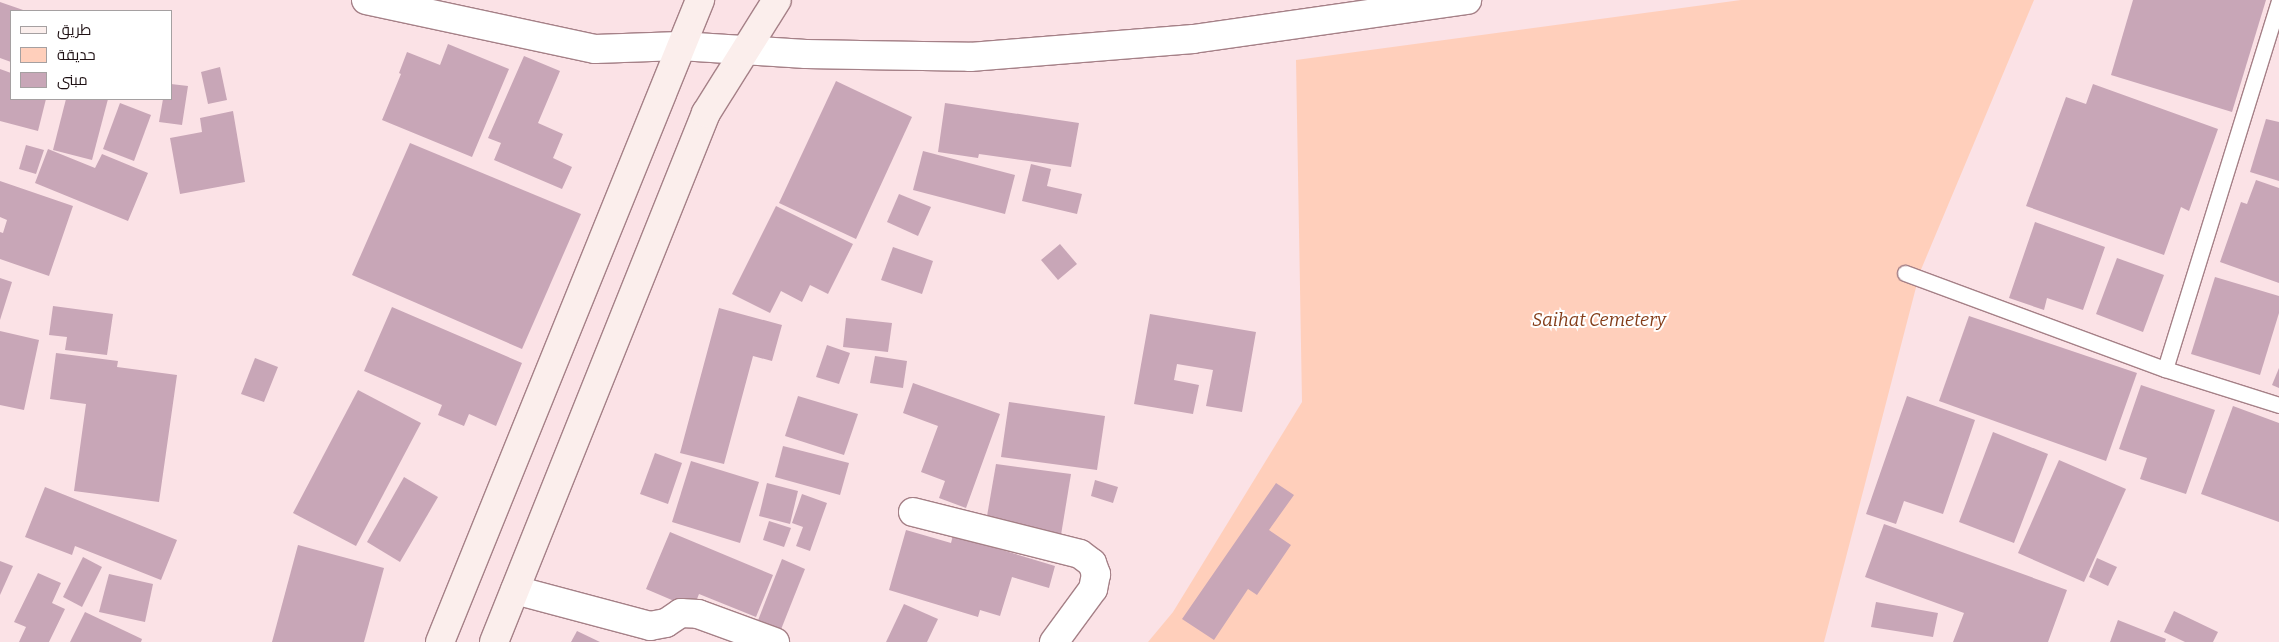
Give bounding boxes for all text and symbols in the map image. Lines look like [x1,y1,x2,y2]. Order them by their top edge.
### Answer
legend [10,10,172,100]
text: طريق [57,21,91,39]
text: حديقة [57,46,96,64]
text: مبنى [57,71,88,89]
park label: Saihat Cemetery [1532,309,1666,331]

